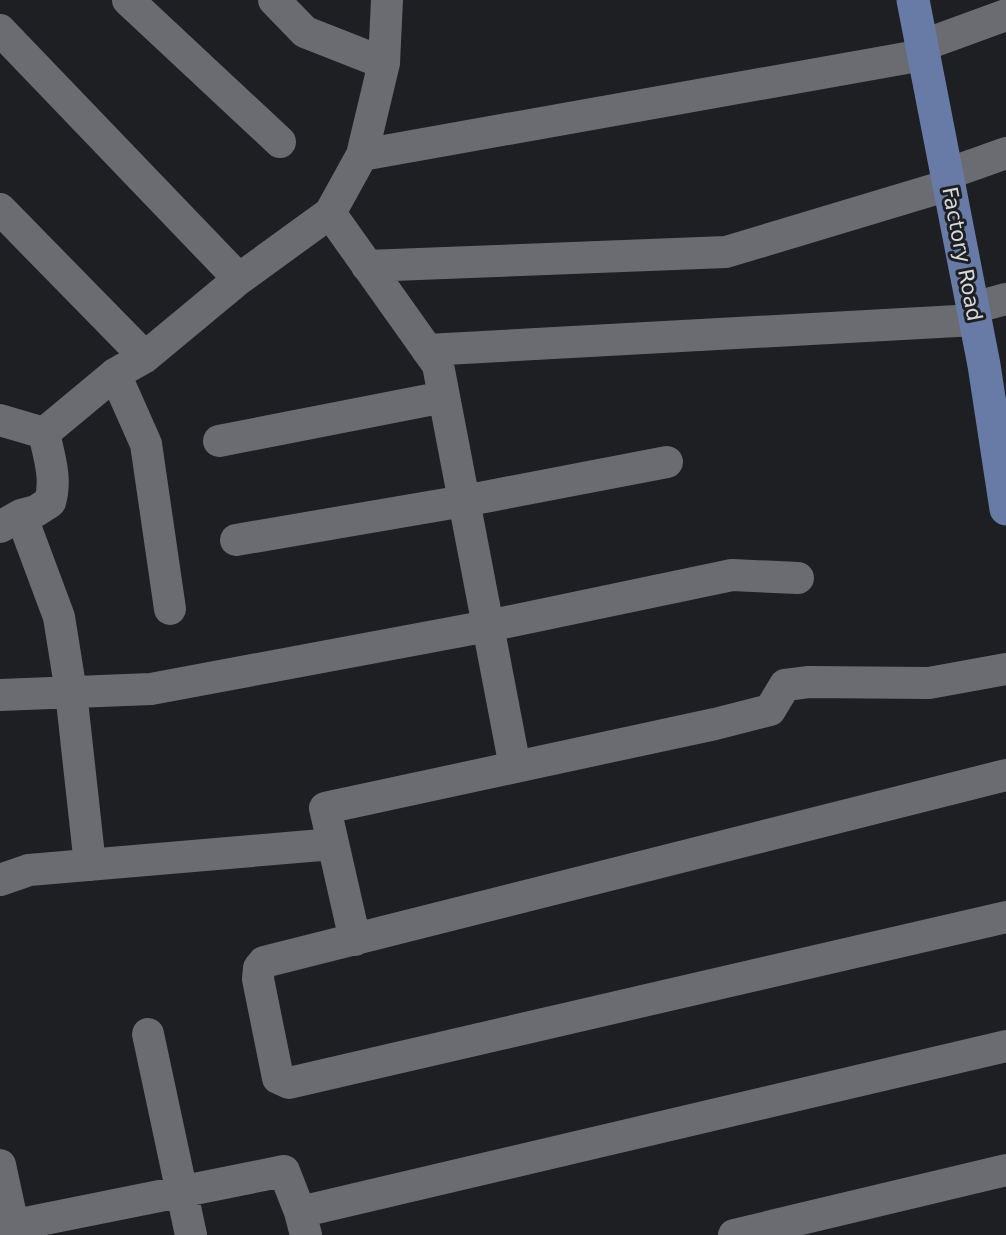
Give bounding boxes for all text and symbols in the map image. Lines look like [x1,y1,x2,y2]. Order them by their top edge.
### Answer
street label: Factory Road [937,185,987,323]

